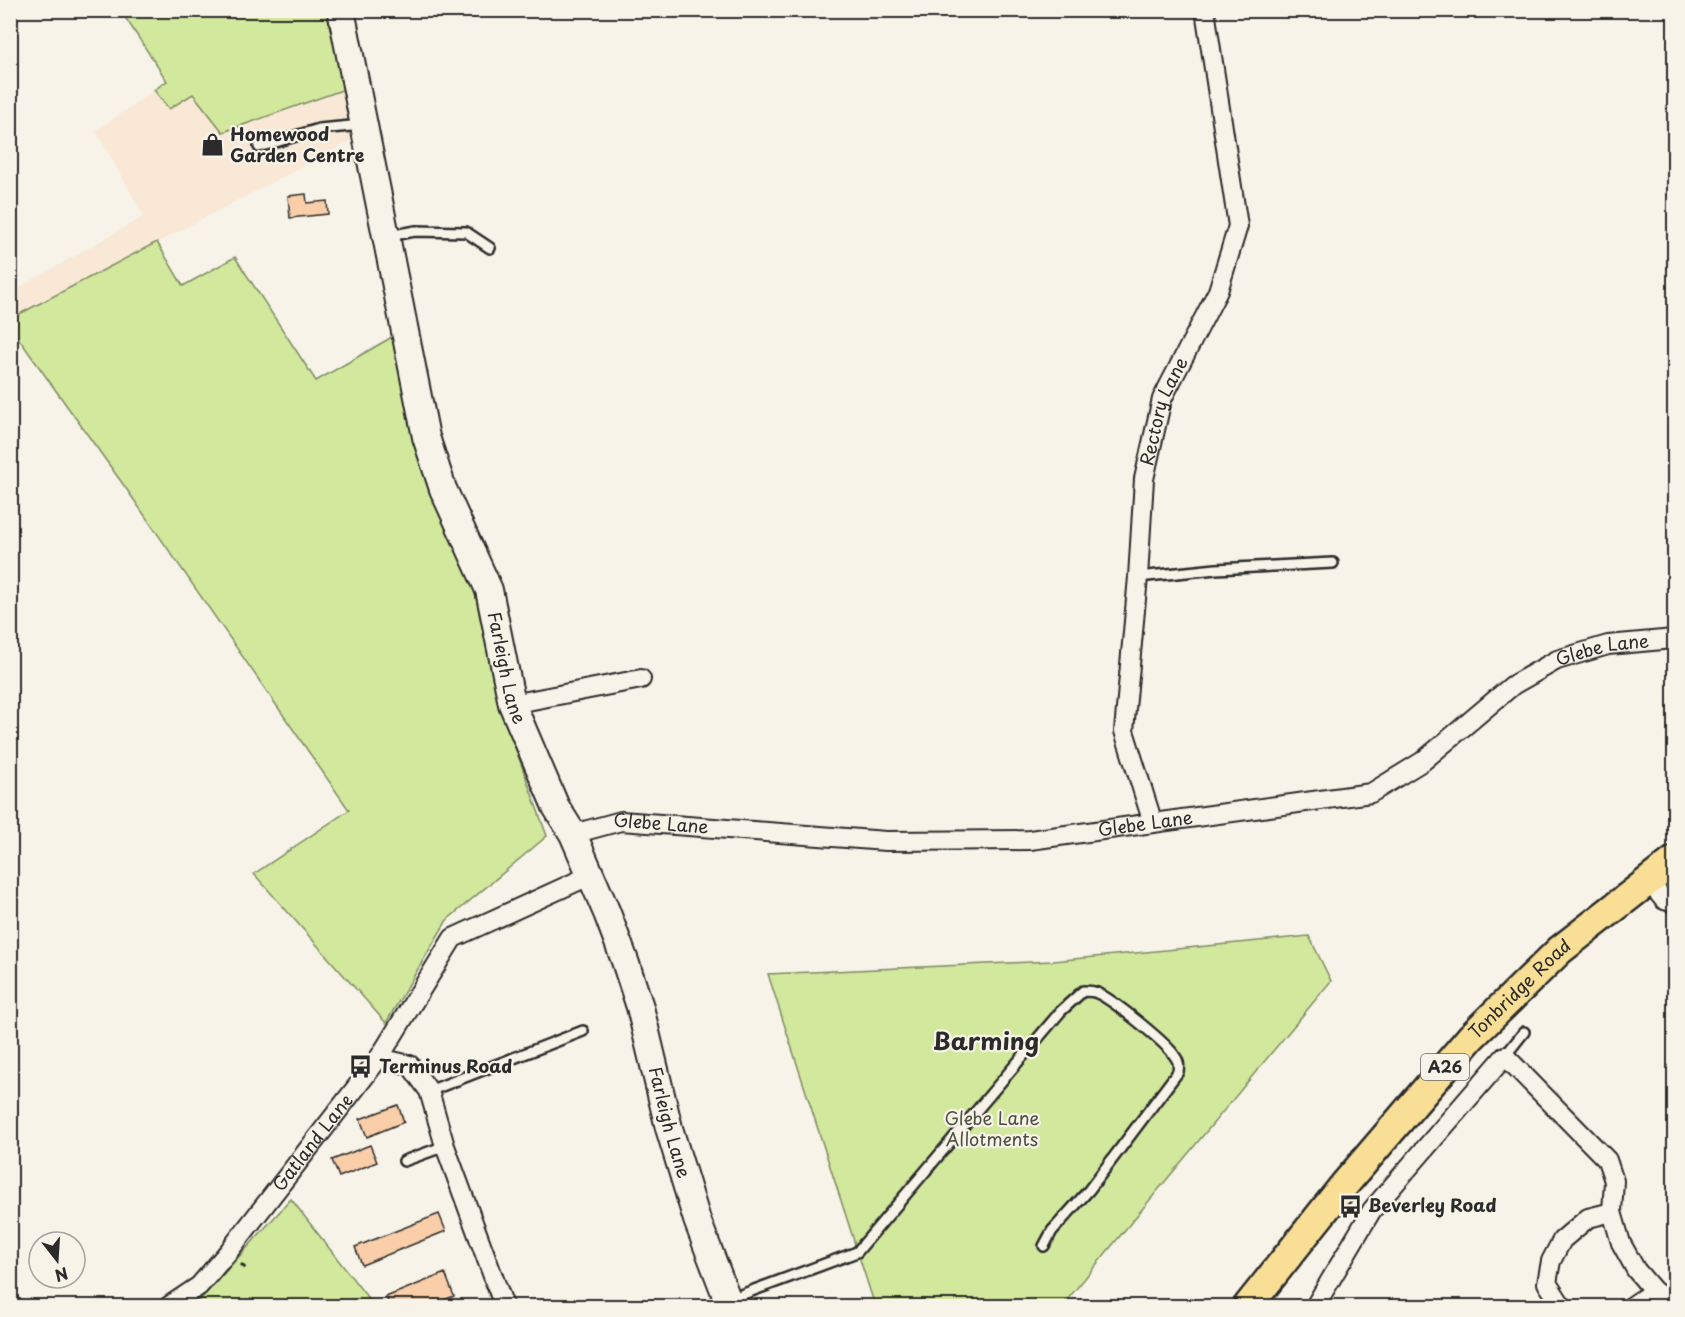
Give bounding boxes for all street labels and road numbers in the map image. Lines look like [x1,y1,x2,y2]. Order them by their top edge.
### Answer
street label: Rectory Lane [1132,352,1194,468]
street label: Farleigh Lane [482,609,534,728]
street label: Glebe Lane [1552,626,1650,672]
street label: Glebe Lane [1096,803,1194,842]
street label: Glebe Lane [610,805,710,840]
street label: Tonbridge Road [1462,931,1576,1044]
road number: A26 [1421,1054,1469,1080]
street label: Farleigh Lane [643,1064,698,1181]
street label: Gatland Lane [265,1087,358,1197]

